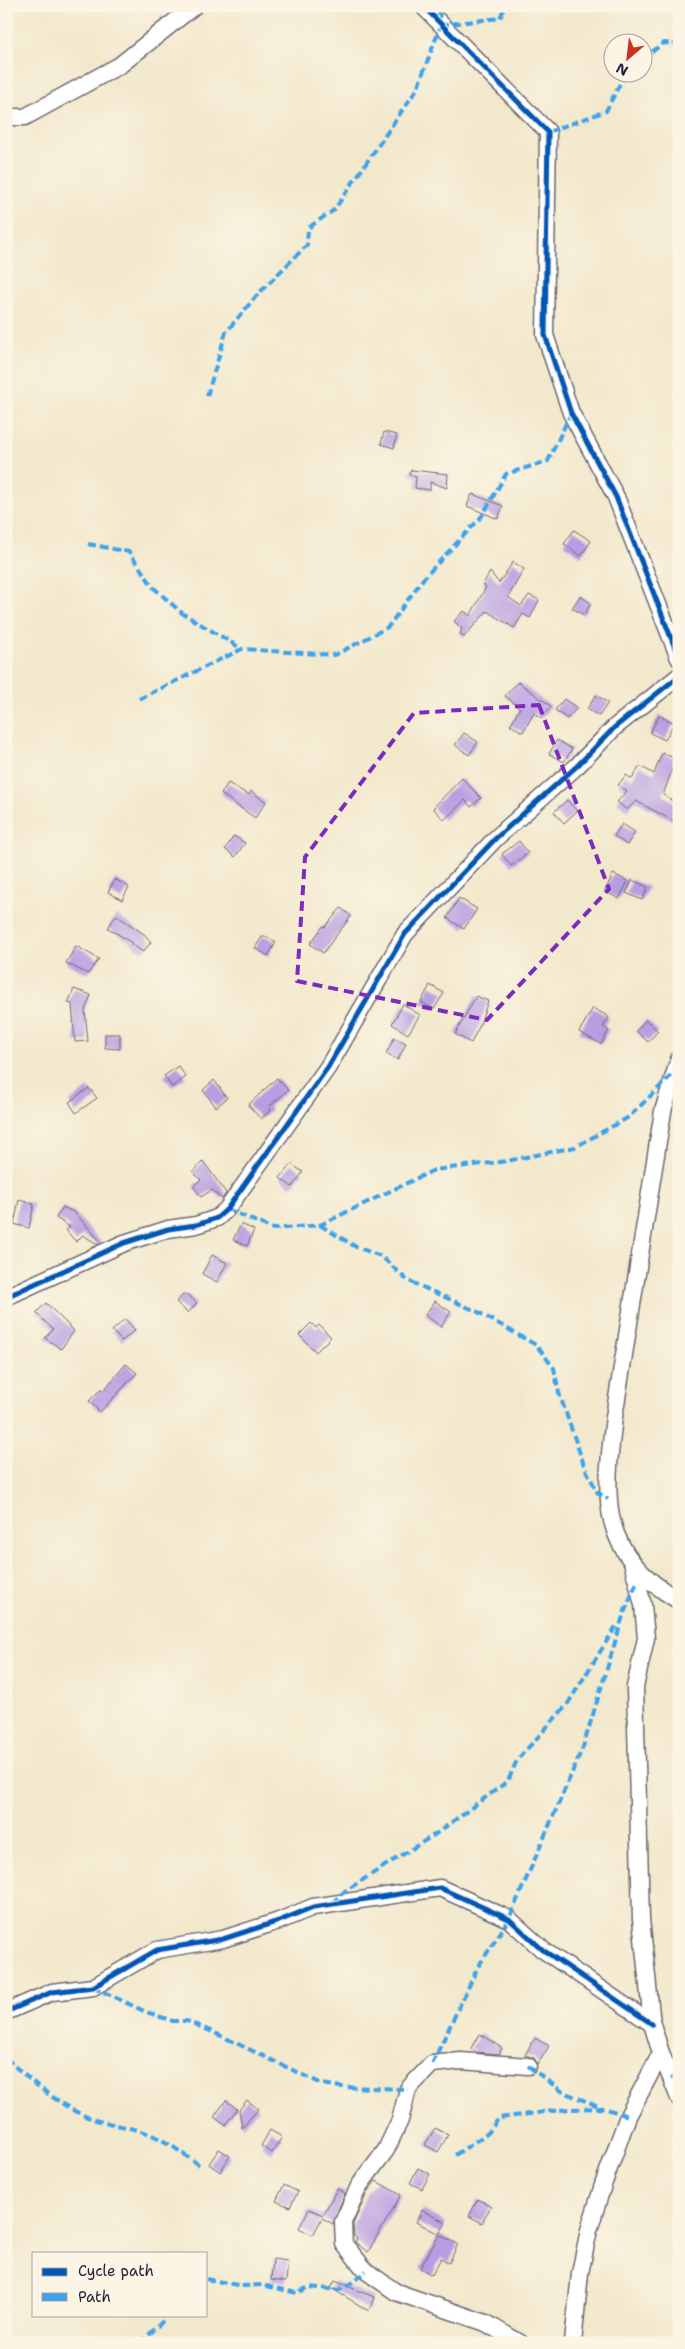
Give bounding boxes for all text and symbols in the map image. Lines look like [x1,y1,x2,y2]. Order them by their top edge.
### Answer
north arrow [602,32,652,82]
text: N [613,59,631,80]
legend [32,2252,208,2316]
text: Cycle path [78,2261,154,2281]
text: Path [78,2287,111,2307]

